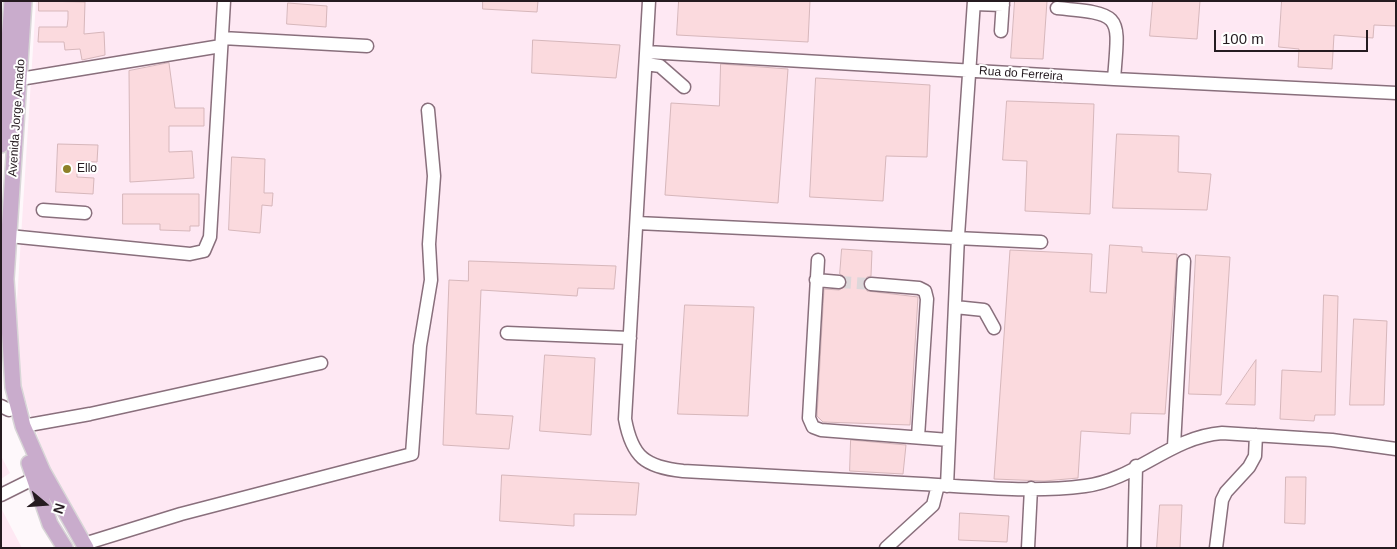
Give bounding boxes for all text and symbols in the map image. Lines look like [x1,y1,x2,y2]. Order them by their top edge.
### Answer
scale bar [1217,20,1371,52]
text: 100 m [1222,30,1264,47]
street label: Avenida Jorge Amado [6,59,28,177]
street label: Rua do Ferreira [979,64,1063,84]
place label: Ello [77,162,97,176]
marker: Ello [61,163,73,175]
north arrow [20,479,70,529]
text: N [50,501,68,516]

